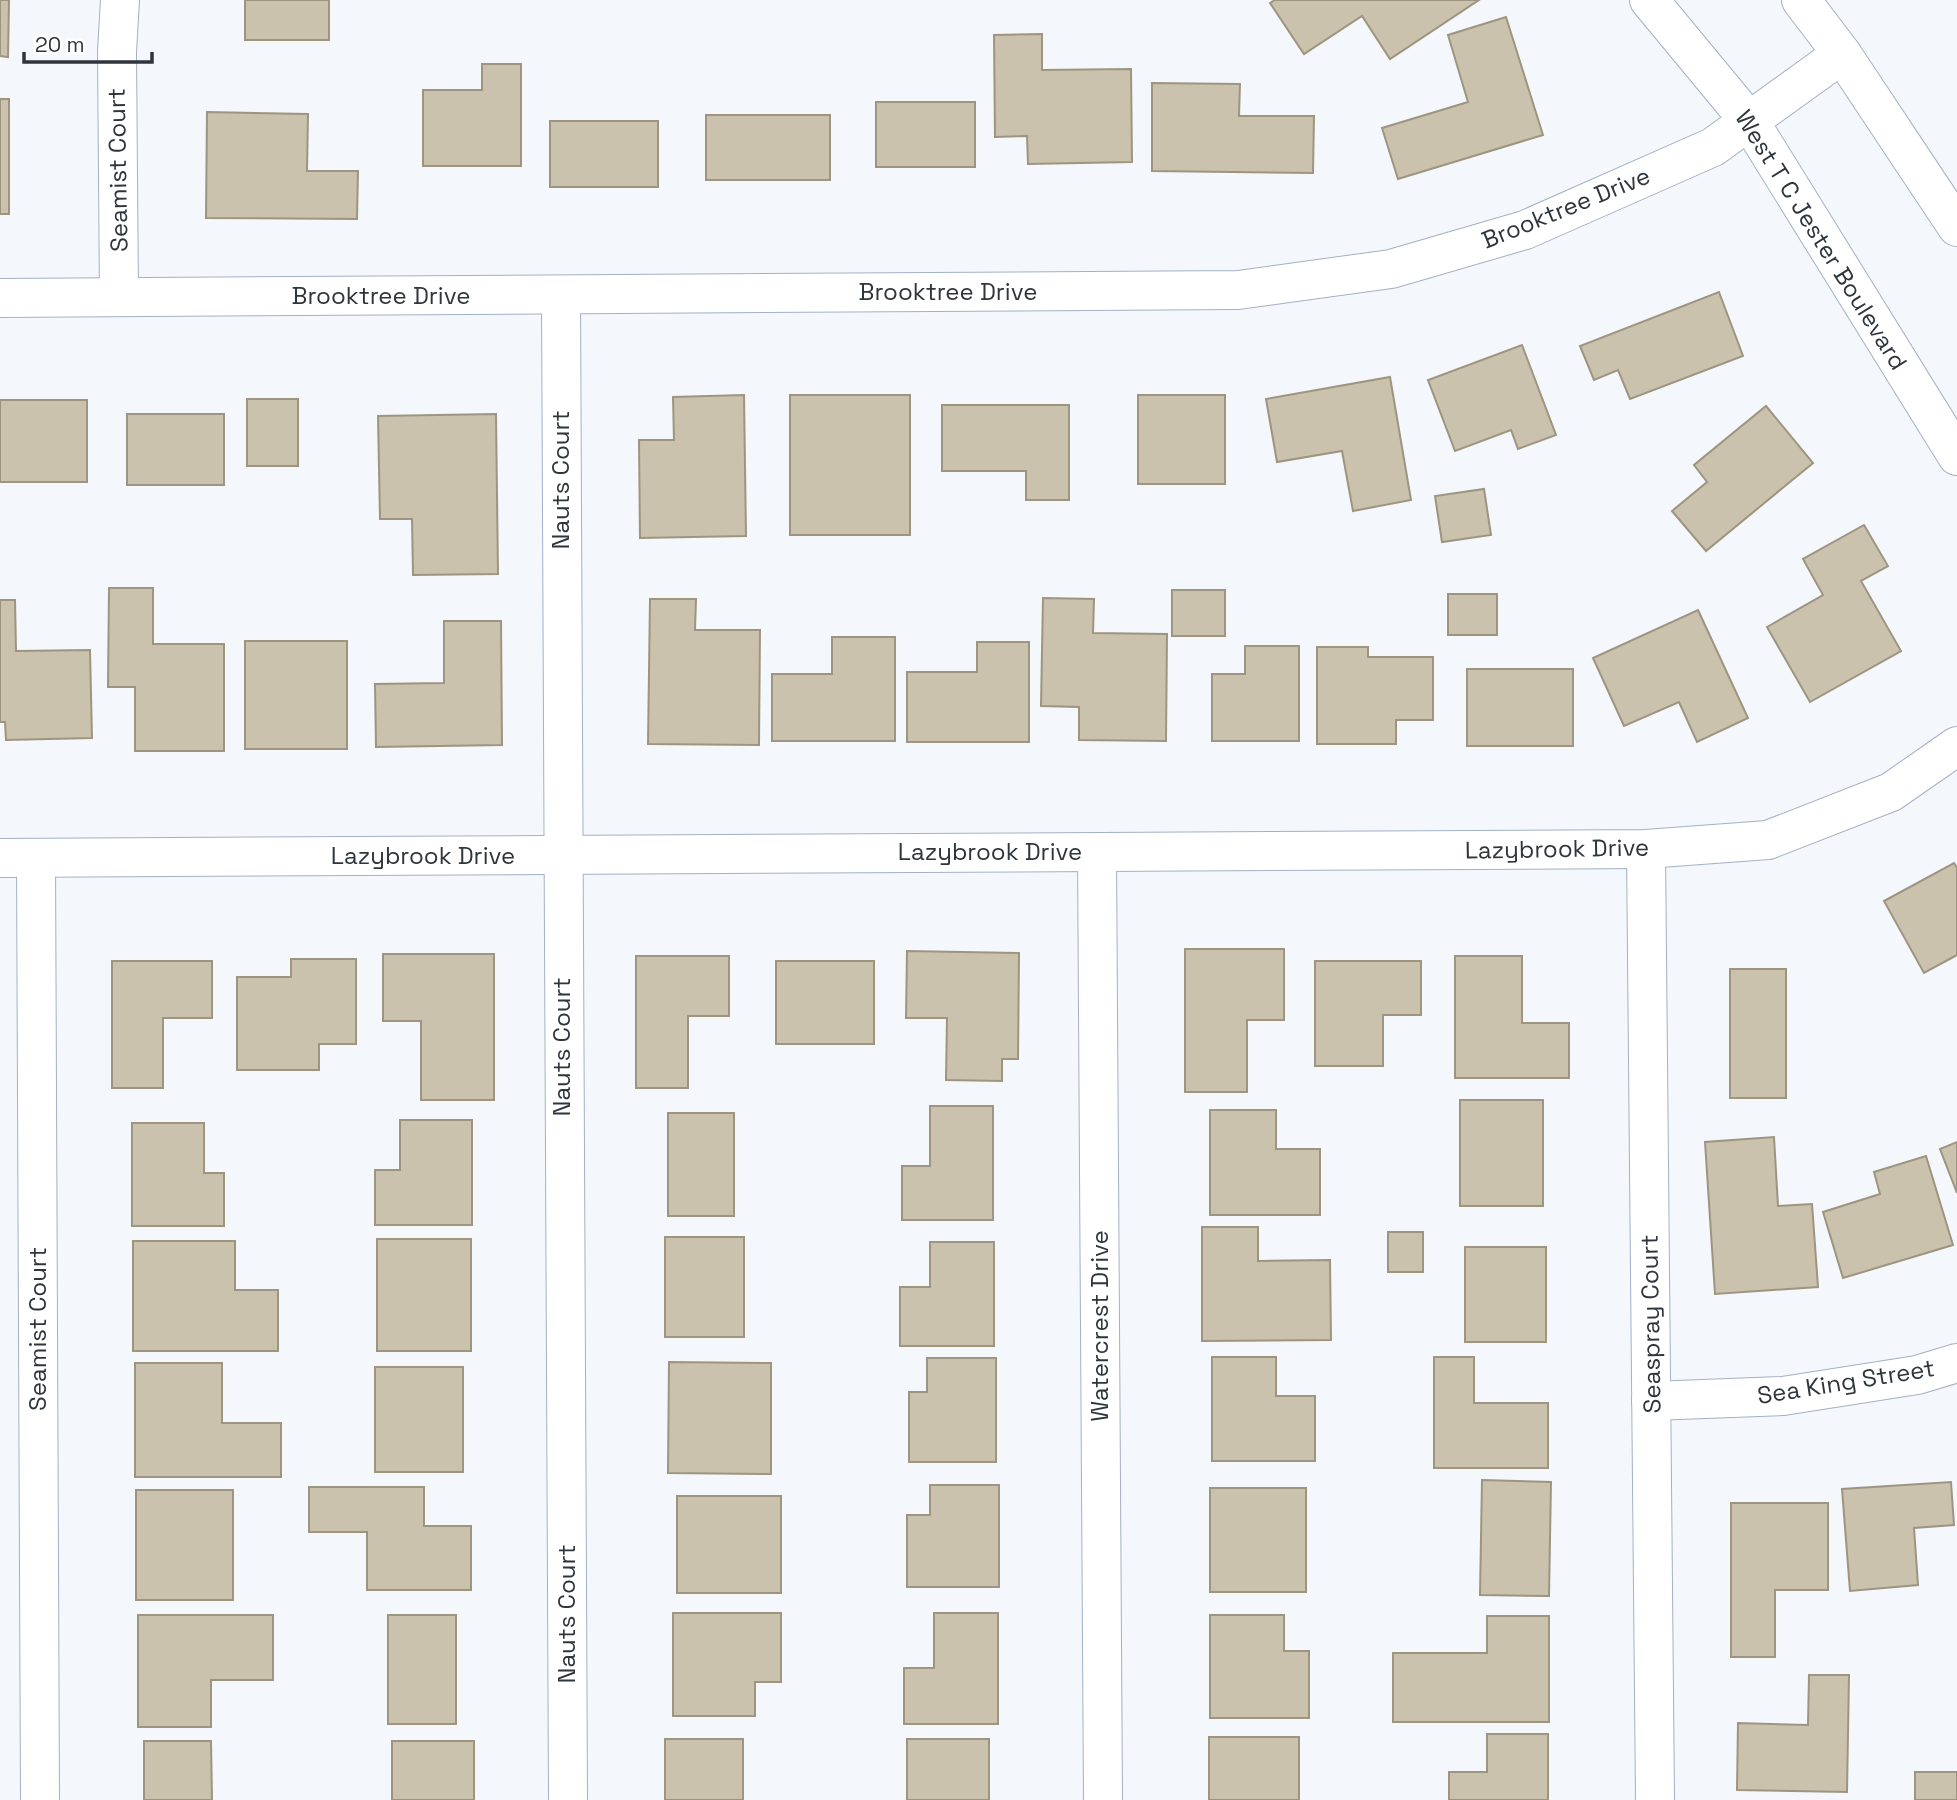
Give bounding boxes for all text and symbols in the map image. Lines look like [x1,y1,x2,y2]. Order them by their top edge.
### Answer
scale bar [24,21,152,65]
text: 20 m [35,31,85,58]
street label: Seamist Court [101,88,134,252]
street label: West T C Jester Boulevard [1729,104,1914,375]
street label: Brooktree Drive [1477,160,1655,255]
street label: Brooktree Drive [859,276,1037,307]
street label: Brooktree Drive [292,280,470,311]
street label: Nauts Court [545,411,576,550]
street label: Lazybrook Drive [1465,831,1649,866]
street label: Lazybrook Drive [898,836,1082,867]
street label: Lazybrook Drive [331,840,515,871]
street label: Nauts Court [546,978,577,1117]
street label: Watercrest Drive [1084,1230,1115,1422]
street label: Seaspray Court [1633,1234,1668,1414]
street label: Seamist Court [22,1247,53,1411]
street label: Sea King Street [1755,1352,1937,1411]
street label: Nauts Court [551,1545,582,1684]

